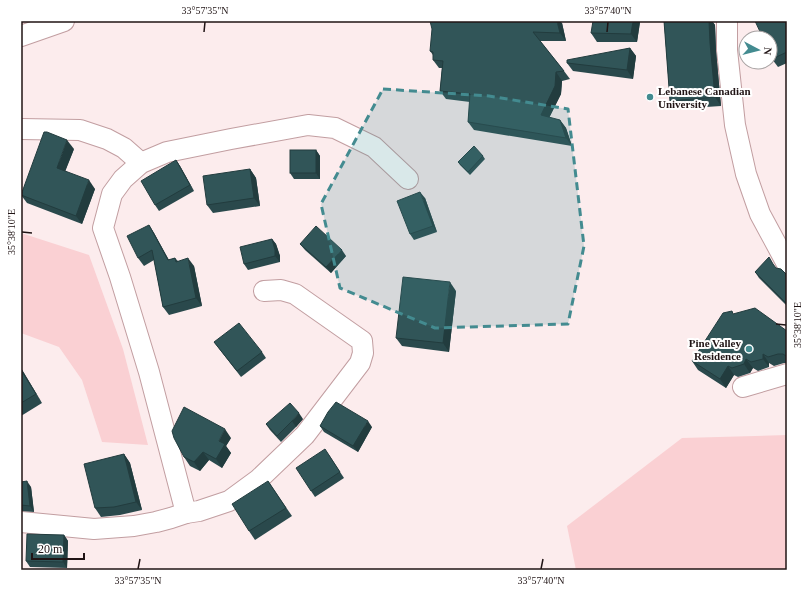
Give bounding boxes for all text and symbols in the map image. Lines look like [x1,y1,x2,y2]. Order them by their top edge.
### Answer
text: 33°57'35"N [181,5,229,16]
text: 33°57'40"N [584,5,632,16]
north arrow [738,30,778,70]
text: N [761,47,774,56]
place label: Lebanese Canadian University [658,85,751,110]
marker: Lebanese Canadian University [645,92,655,102]
text: 35°38'10"E [6,209,17,255]
text: 35°38'10"E [792,302,803,348]
place label: Pine Valley Residence [689,337,741,362]
marker: Pine Valley Residence [744,344,754,354]
scale bar [32,535,84,561]
text: 20 m [38,542,63,556]
text: 33°57'35"N [114,575,162,586]
text: 33°57'40"N [517,575,565,586]

